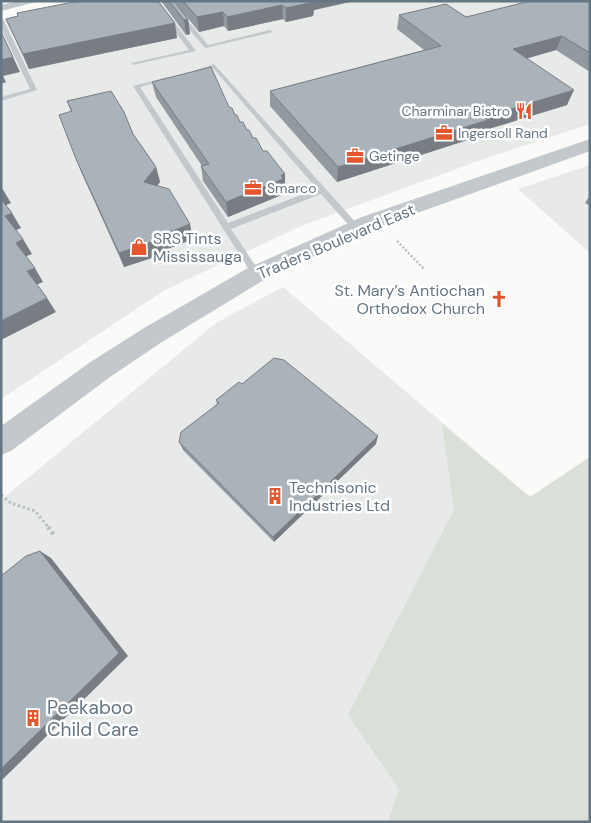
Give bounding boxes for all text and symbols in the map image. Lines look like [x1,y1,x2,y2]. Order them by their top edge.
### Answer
restaurant icon: Charminar Bistro [514,101,534,121]
place label: Charminar Bistro [402,102,510,120]
office icon: Ingersoll Rand [434,123,454,143]
place label: Ingersoll Rand [458,124,548,142]
office icon: Getinge [345,146,365,166]
place label: Getinge [369,147,420,165]
office icon: Smarco [243,178,263,198]
place label: Smarco [267,179,316,197]
street label: Traders Boulevard East [254,199,418,284]
place label: SRS Tints Mississauga [153,228,242,267]
shop icon: SRS Tints Mississauga [129,237,149,257]
place label: St. Mary’s Antiochan Orthodox Church [334,280,485,319]
church icon: St. Mary’s Antiochan Orthodox Church [489,289,509,309]
place label: Technisonic Industries Ltd [289,477,390,516]
building icon: Technisonic Industries Ltd [265,486,285,506]
place label: Peekaboo Child Care [47,695,139,742]
building icon: Peekaboo Child Care [23,708,43,728]

